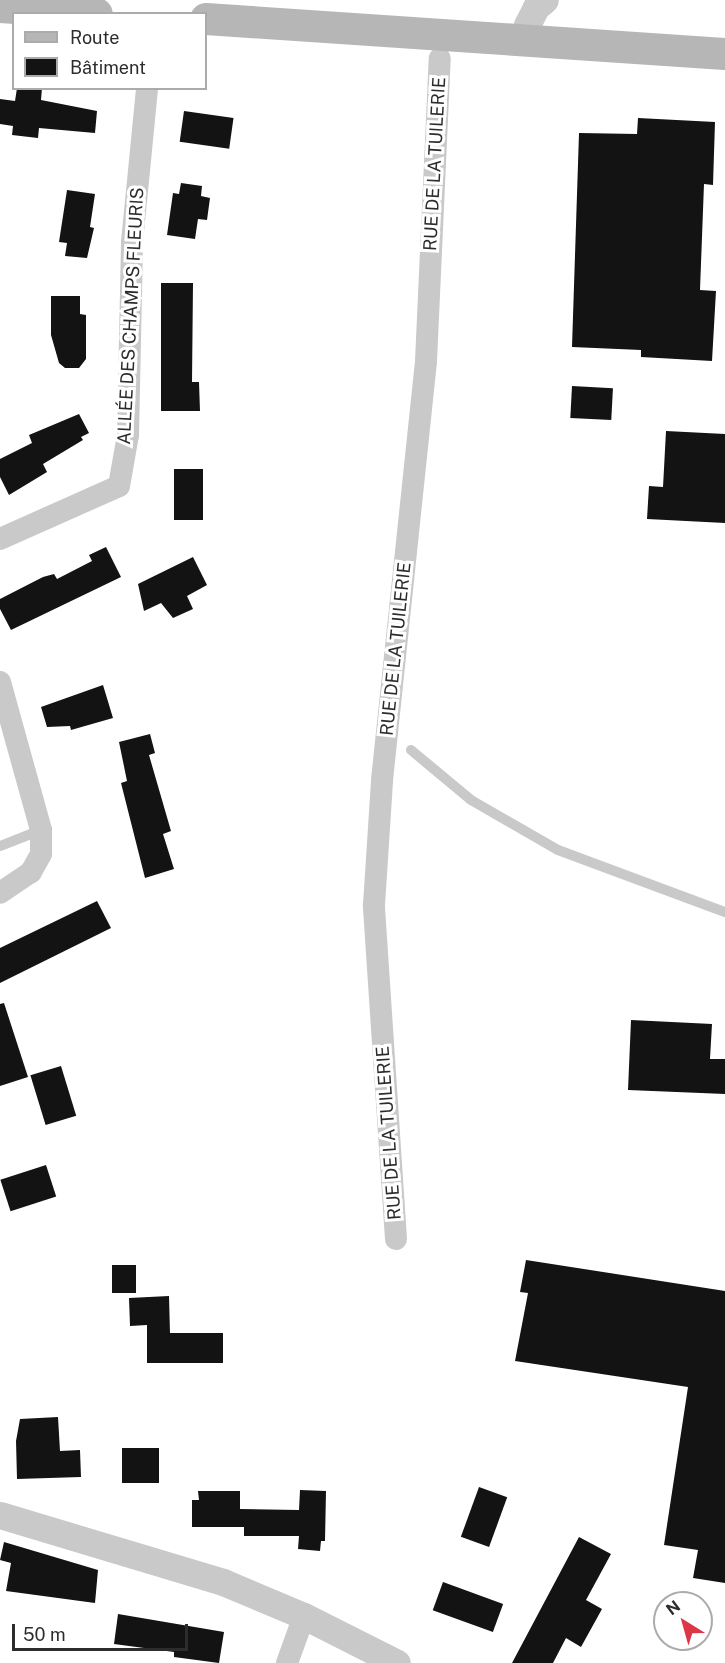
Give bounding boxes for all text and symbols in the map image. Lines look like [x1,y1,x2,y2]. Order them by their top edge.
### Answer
legend [12,12,207,90]
text: Route [70,27,119,48]
text: Bâtiment [70,57,146,78]
street label: RUE DE LA TUILERIE [420,76,450,252]
street label: ALLÉE DES CHAMPS FLEURIS [113,187,149,445]
street label: RUE DE LA TUILERIE [376,561,416,737]
street label: RUE DE LA TUILERIE [372,1045,406,1221]
north arrow [653,1591,713,1651]
text: N [662,1596,684,1619]
scale bar [15,1612,190,1650]
text: 50 m [23,1624,66,1645]

